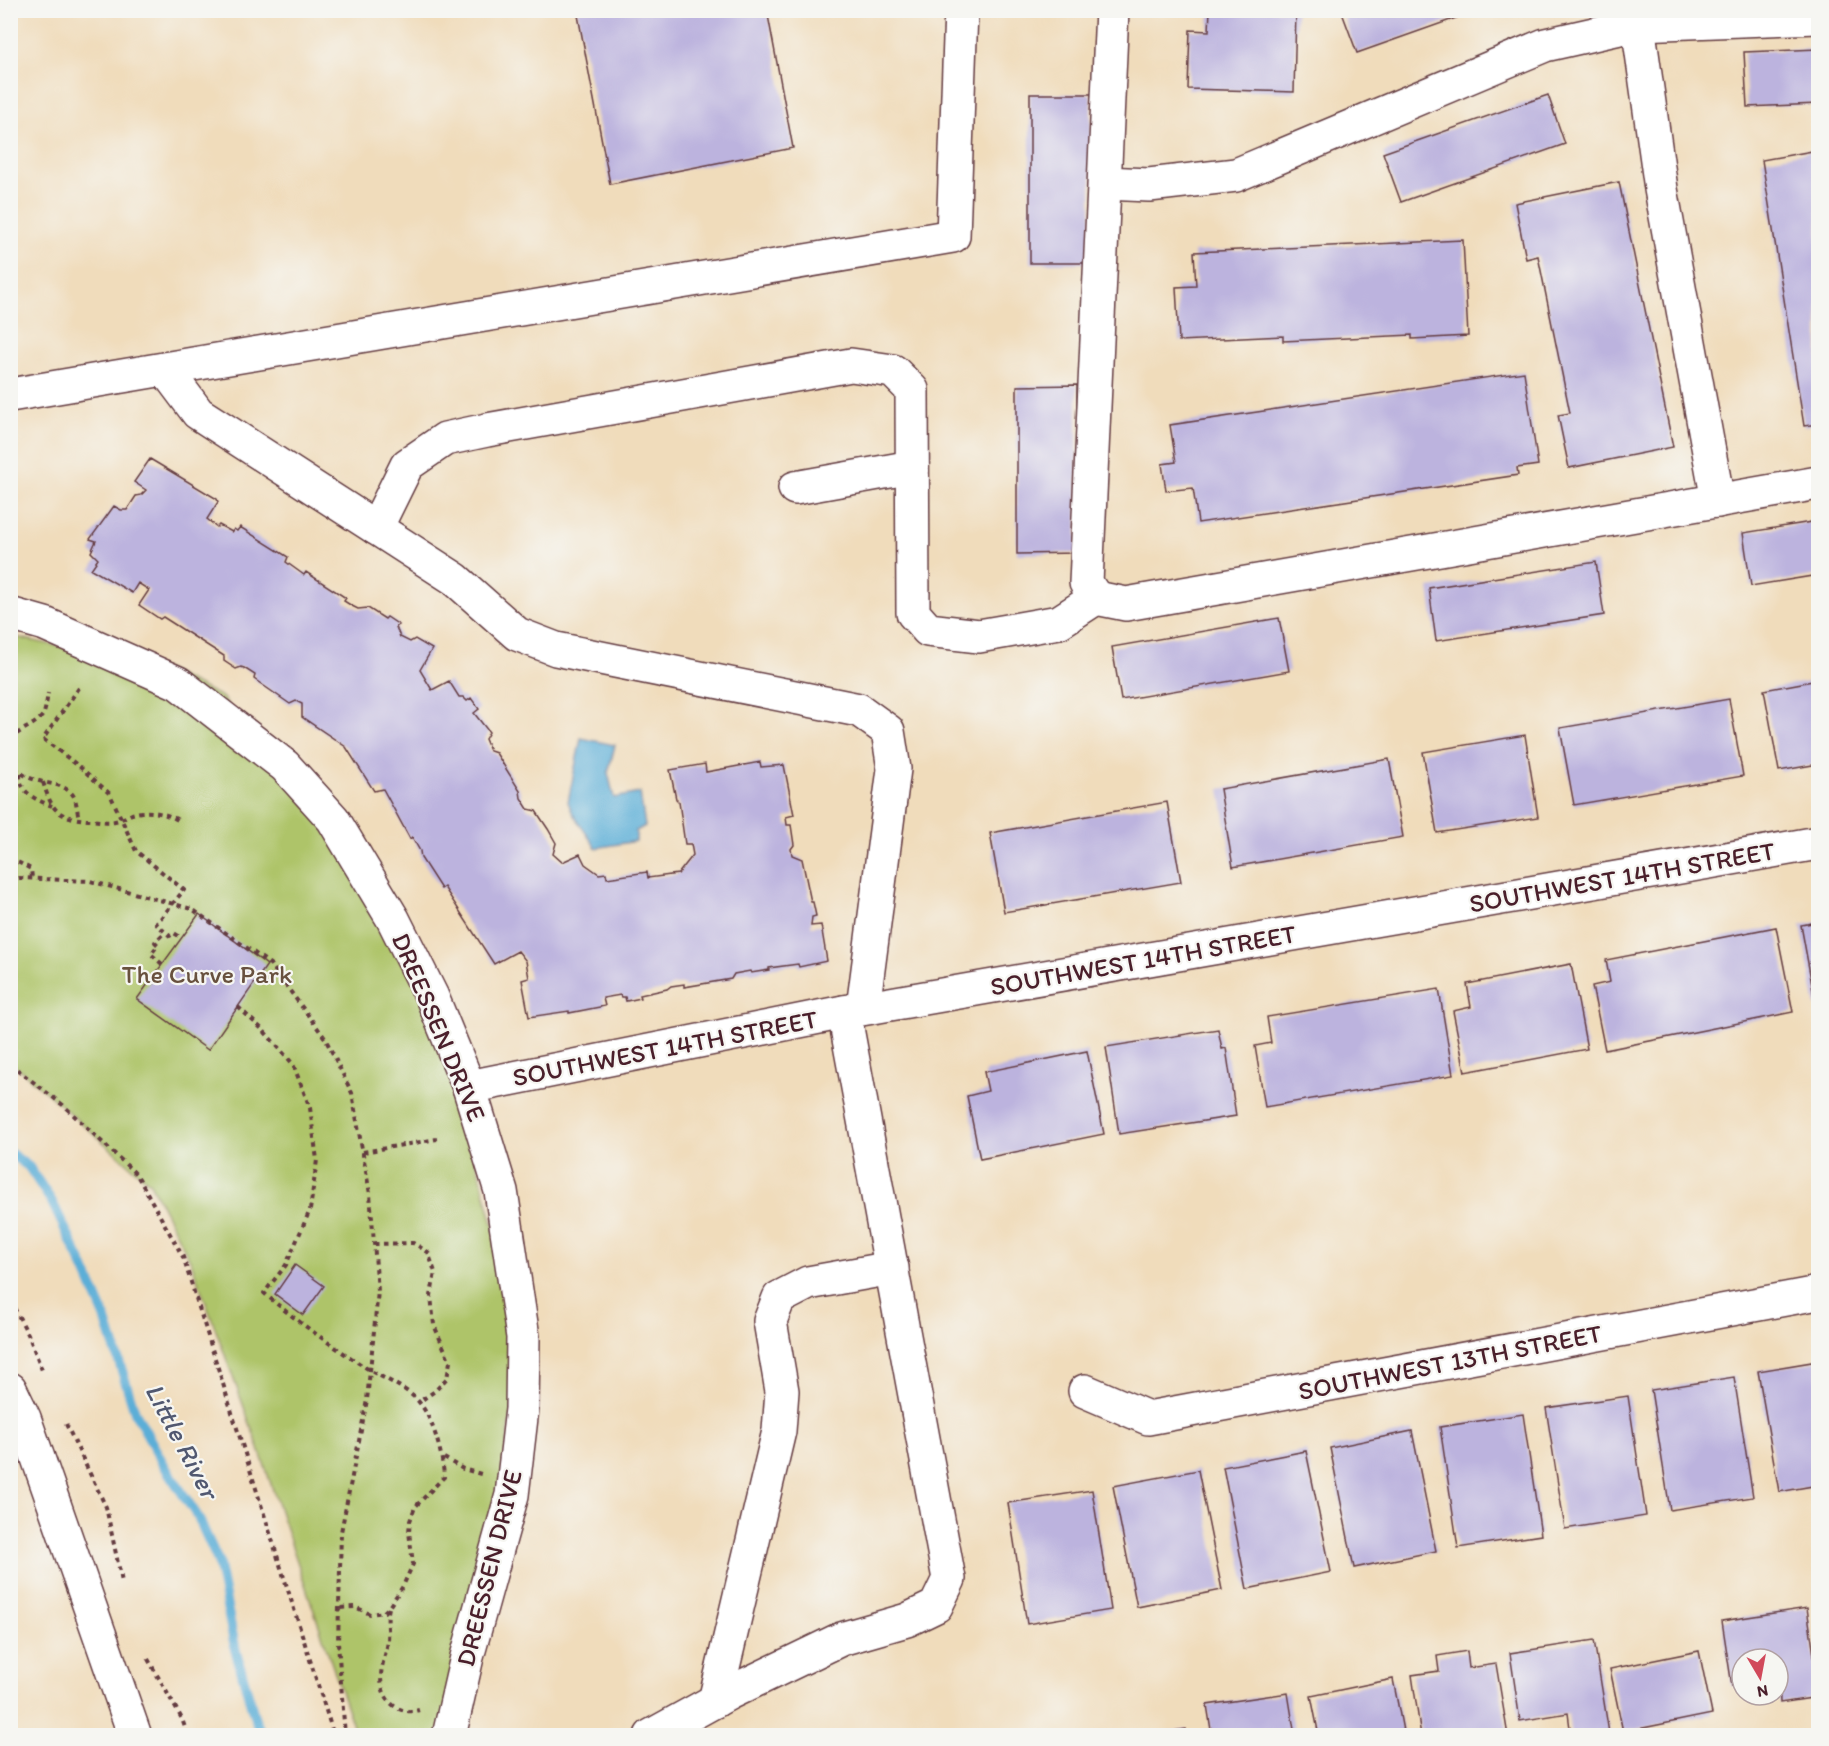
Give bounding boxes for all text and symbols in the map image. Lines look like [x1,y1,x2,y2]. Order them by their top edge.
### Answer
street label: SOUTHWEST 14TH STREET [1467,834,1778,920]
street label: SOUTHWEST 14TH STREET [988,917,1299,1003]
street label: DREESSEN DRIVE [385,928,493,1126]
park label: The Curve Park [122,958,292,990]
street label: SOUTHWEST 14TH STREET [510,1003,821,1093]
street label: SOUTHWEST 13TH STREET [1296,1317,1605,1407]
water label: Little River [138,1377,228,1507]
street label: DREESSEN DRIVE [449,1466,529,1670]
north arrow [1730,1647,1790,1707]
text: N [1756,1681,1769,1702]

